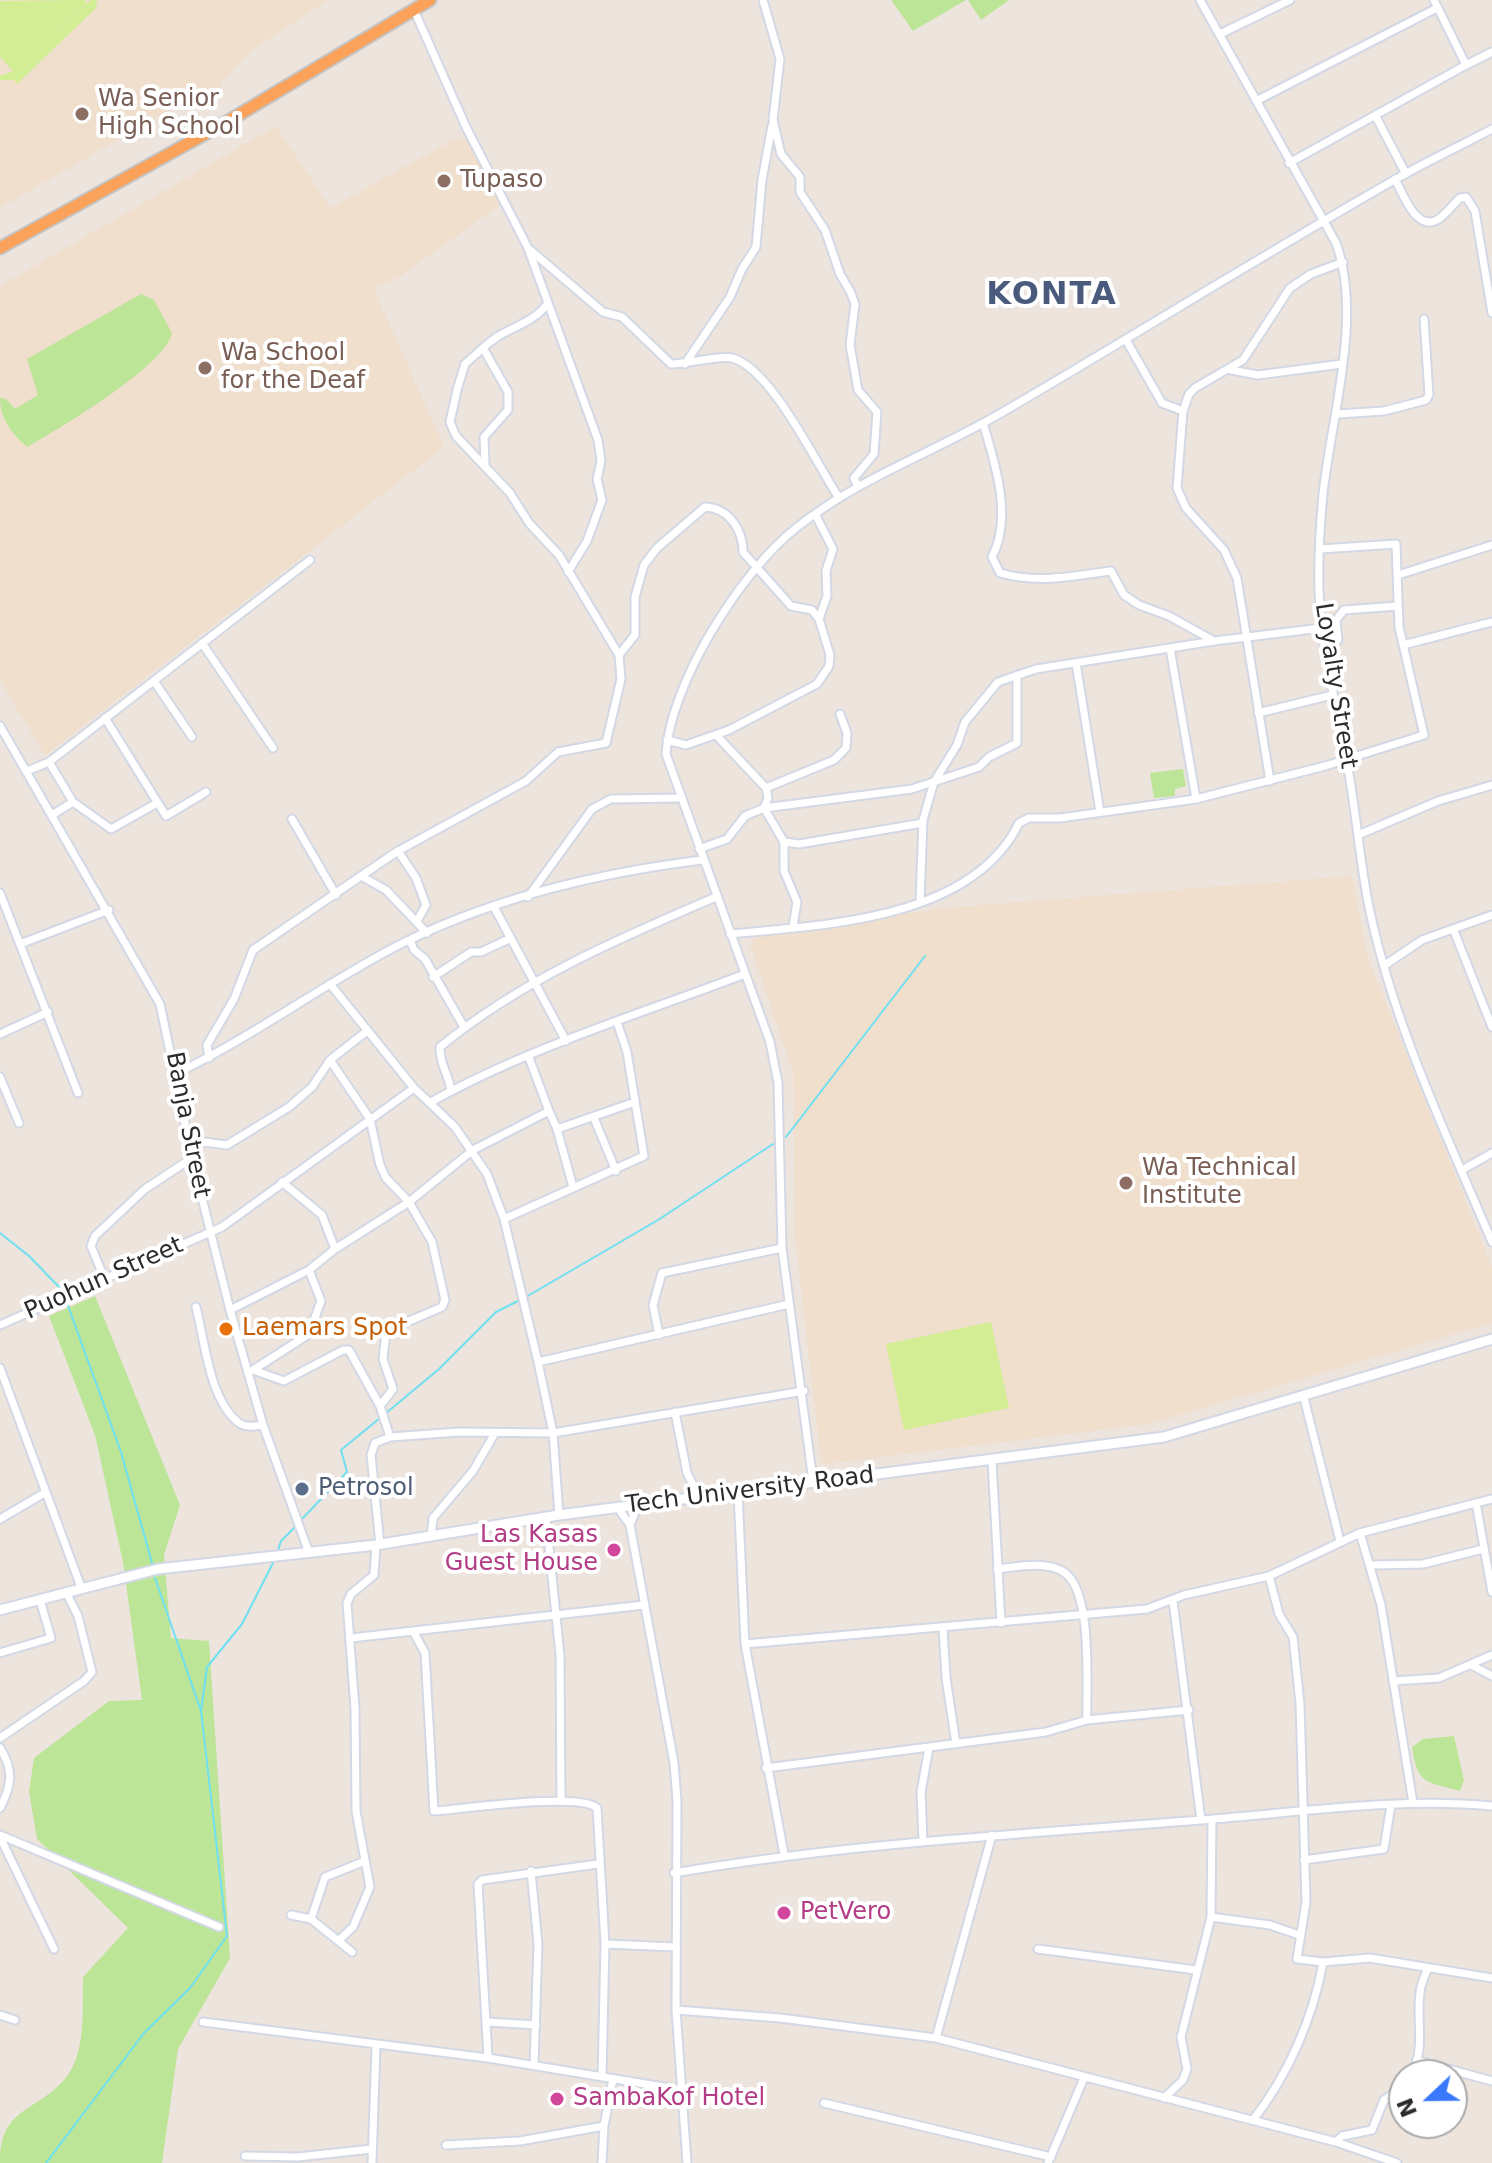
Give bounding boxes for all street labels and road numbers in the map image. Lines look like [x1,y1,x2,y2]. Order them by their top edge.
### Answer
street label: Loyalty Street [1308,601,1362,771]
street label: Banja Street [159,1049,215,1201]
street label: Puohun Street [20,1231,188,1327]
street label: Tech University Road [624,1461,876,1521]

